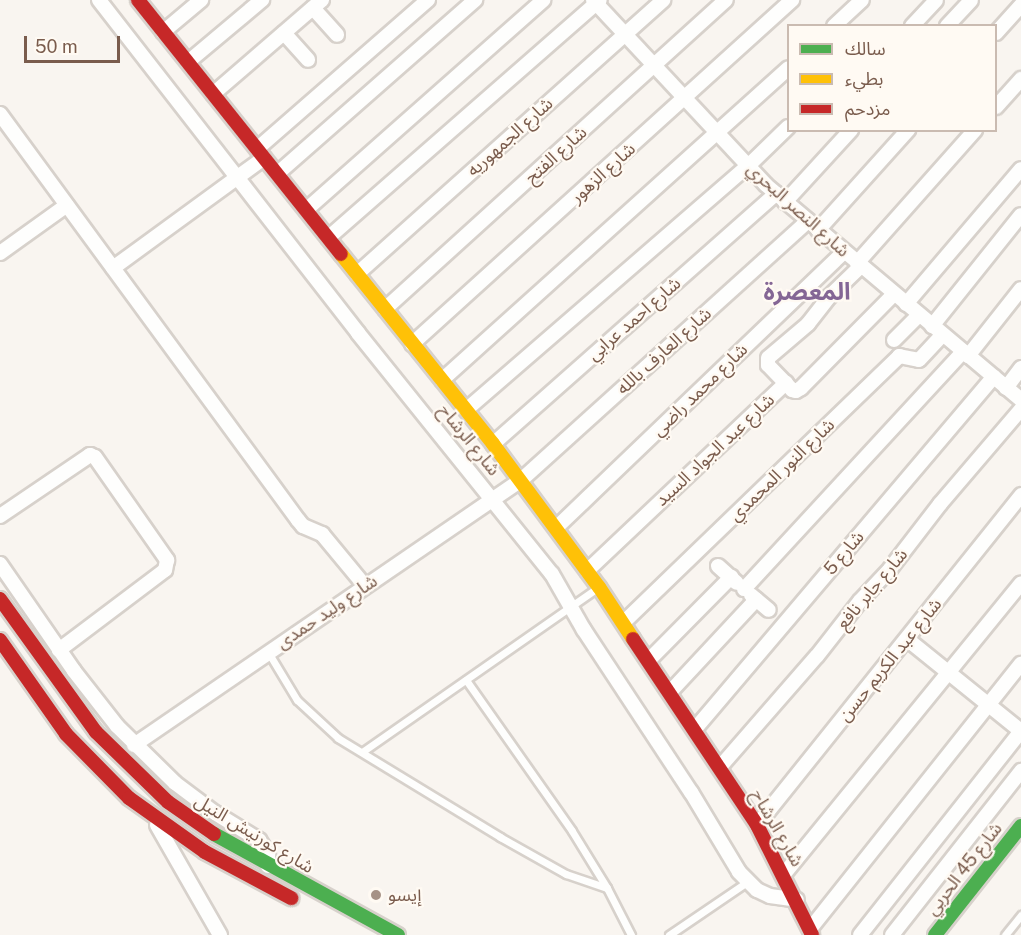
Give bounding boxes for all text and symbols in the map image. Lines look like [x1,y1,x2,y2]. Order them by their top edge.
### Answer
scale bar [27,24,123,62]
legend [787,24,997,132]
text: 50 m [35,36,78,57]
text: سالك [845,38,886,59]
text: بطيء [845,68,883,89]
street label: شارع الجمهوريه [463,93,557,181]
text: مزدحم [845,98,890,119]
street label: شارع الفتح [521,122,591,188]
street label: شارع الزهور [566,138,640,208]
street label: شارع النصر البحري [742,158,854,262]
street label: شارع احمد عرابي [583,273,685,365]
district label: المعصرة [763,278,851,306]
street label: شارع العارف بالله [612,303,716,399]
street label: شارع محمد راضي [648,339,752,441]
street label: شارع عبد الجواد السيد [651,389,779,511]
street label: شارع الرشاح [434,400,504,480]
street label: شارع النور المحمدي [725,414,839,526]
street label: شارع 5 [819,527,869,579]
street label: شارع جابر نافع [832,544,912,634]
street label: شارع وليد حمدى [272,570,382,654]
street label: شارع عبد الكريم حسن [834,594,946,726]
street label: شارع الرشاح [746,785,808,871]
street label: شارع كورنيش النيل [190,790,318,878]
street label: شارع 45 الحربي [921,818,1007,920]
place label: إيسو [388,884,421,906]
marker: إيسو [369,888,383,902]

